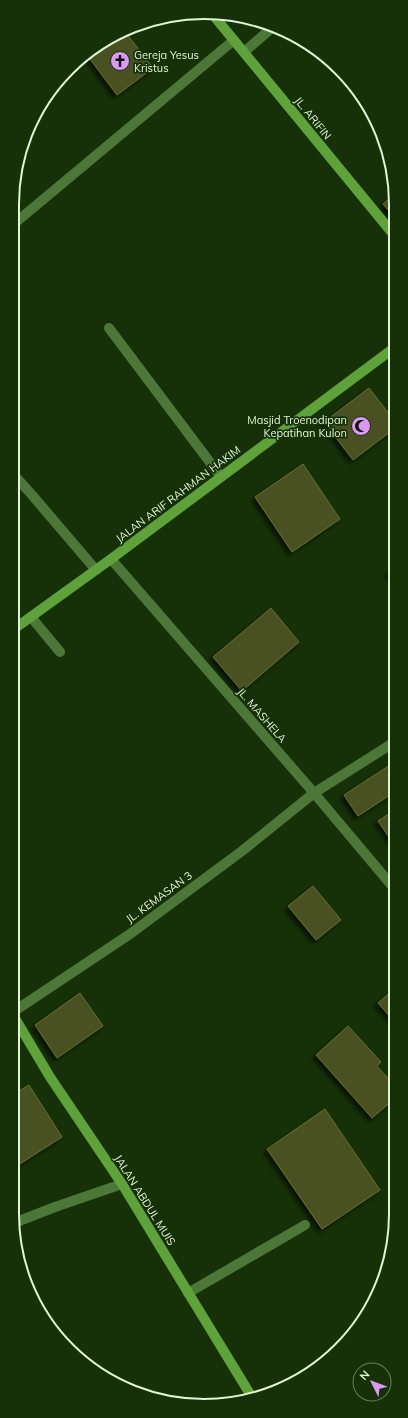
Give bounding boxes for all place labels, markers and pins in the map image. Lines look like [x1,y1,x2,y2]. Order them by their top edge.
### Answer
place label: Gereja Yesus Kristus [134,48,199,75]
church icon: Gereja Yesus Kristus [109,50,131,72]
place label: Masjid Troenodipan Kepatihan Kulon [247,413,347,440]
mosque icon: Masjid Troenodipan Kepatihan Kulon [350,415,372,437]

